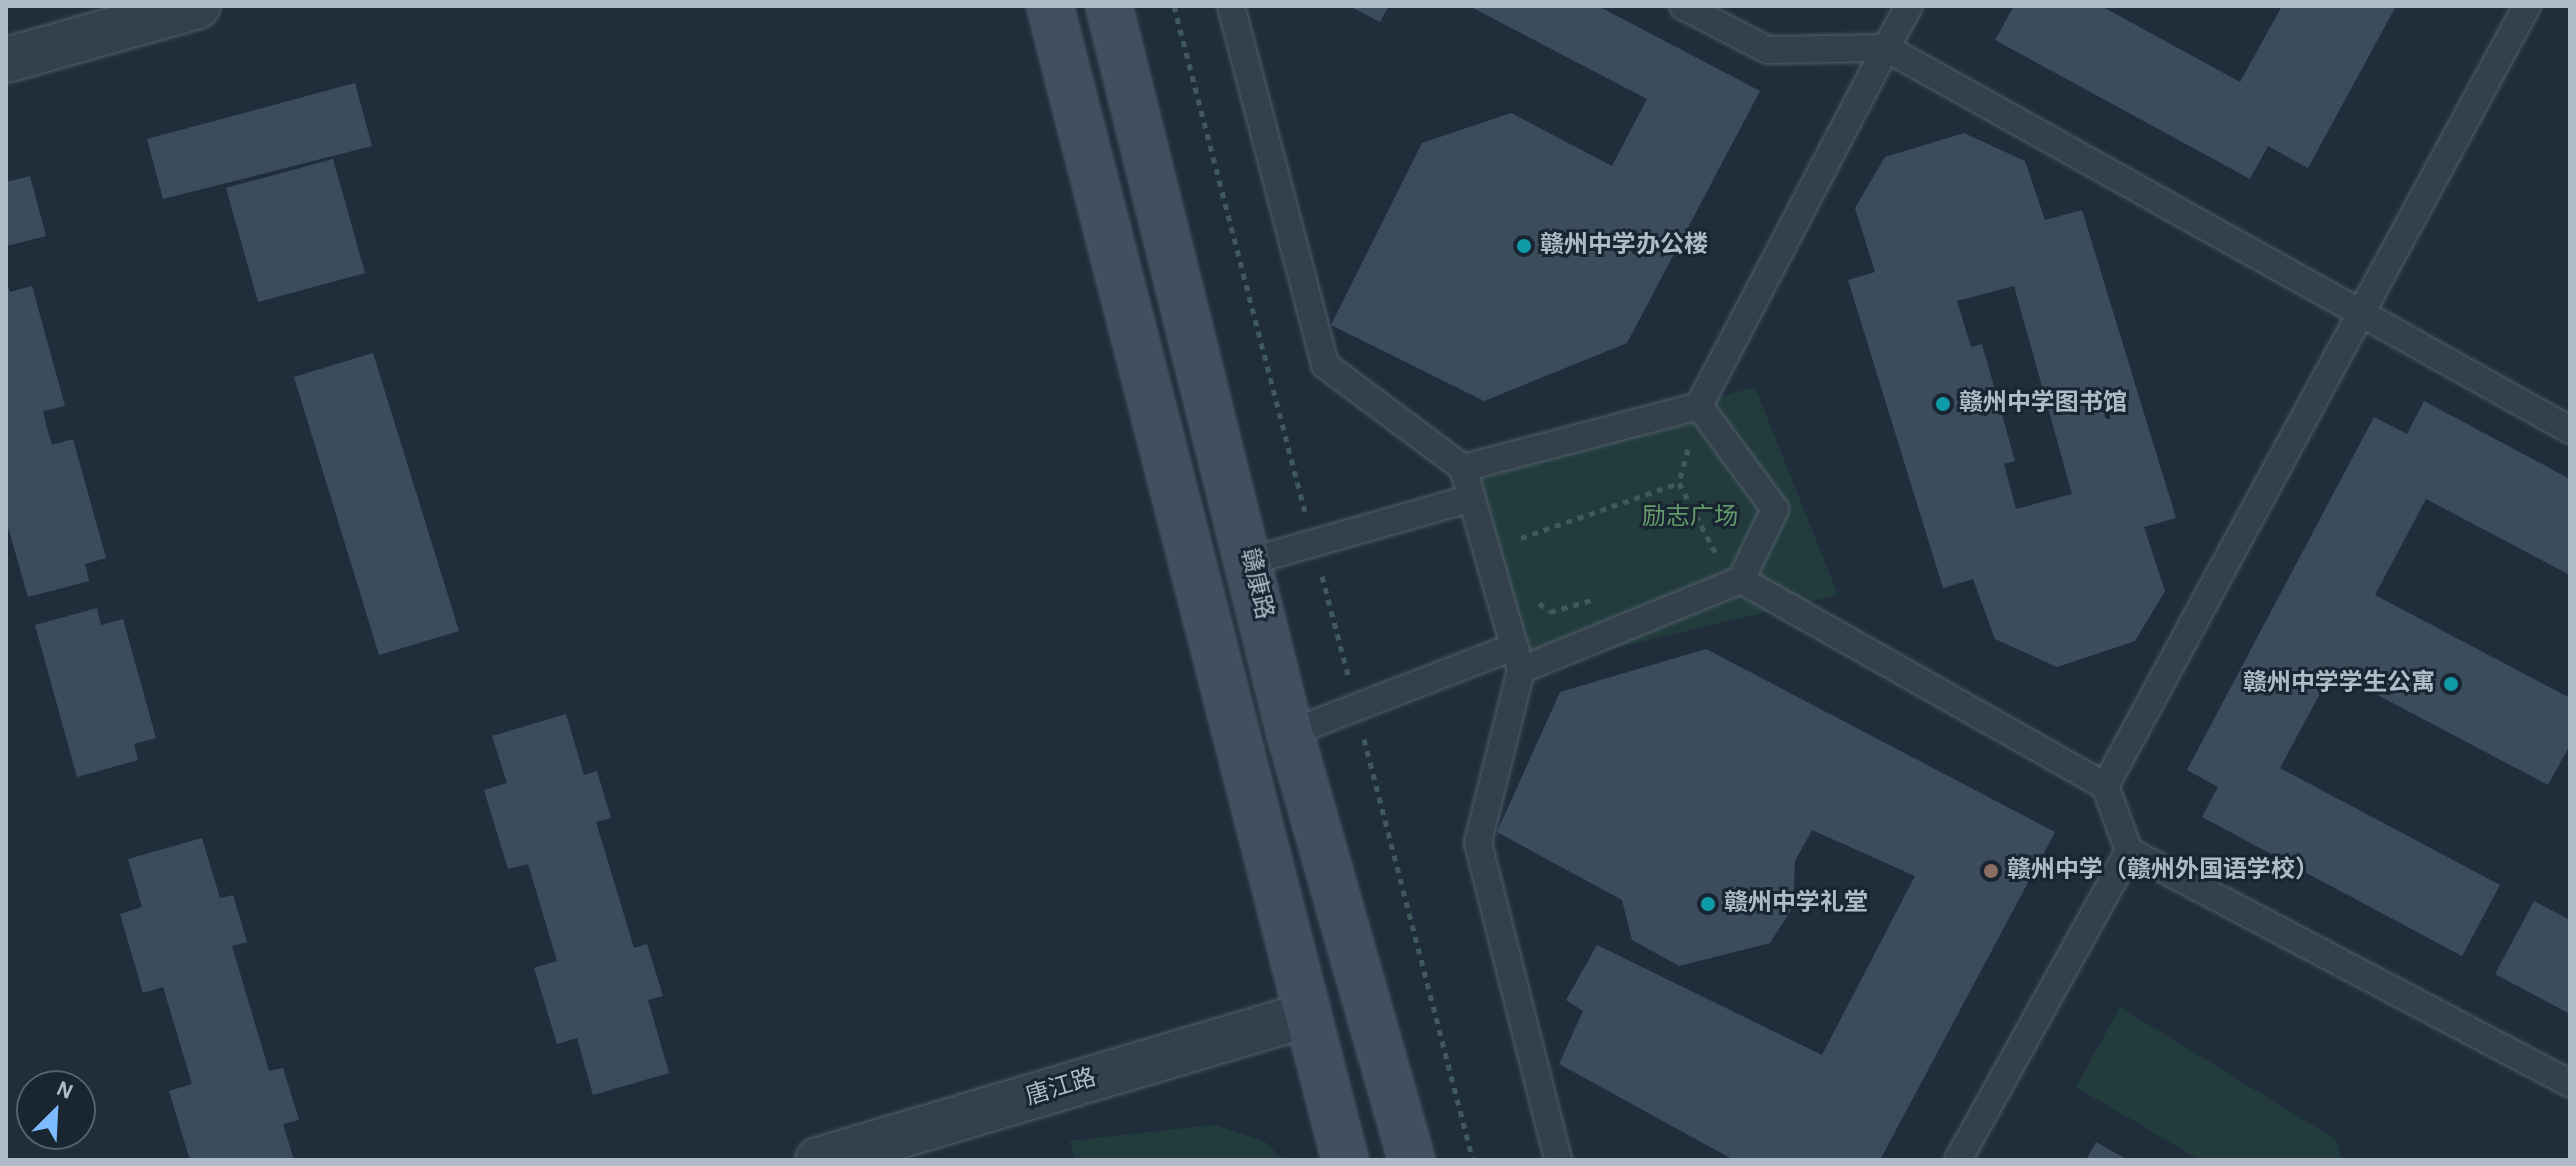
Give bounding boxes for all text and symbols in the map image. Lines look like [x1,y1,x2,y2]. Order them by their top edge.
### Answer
place label: 赣州中学办公楼 [1540,232,1708,260]
marker: 赣州中学办公楼 [1515,237,1533,255]
place label: 赣州中学图书馆 [1959,390,2127,418]
marker: 赣州中学图书馆 [1934,395,1952,413]
park label: 励志广场 [1642,504,1738,532]
street label: 赣康路 [1234,546,1278,622]
place label: 赣州中学学生公寓 [2243,670,2435,698]
marker: 赣州中学学生公寓 [2442,675,2460,693]
place label: 赣州中学（赣州外国语学校） [2007,857,2319,885]
marker: 赣州中学（赣州外国语学校） [1982,862,2000,880]
place label: 赣州中学礼堂 [1724,890,1868,918]
marker: 赣州中学礼堂 [1699,895,1717,913]
street label: 唐江路 [1022,1064,1100,1112]
north arrow [16,1070,96,1150]
text: N [53,1077,76,1103]

